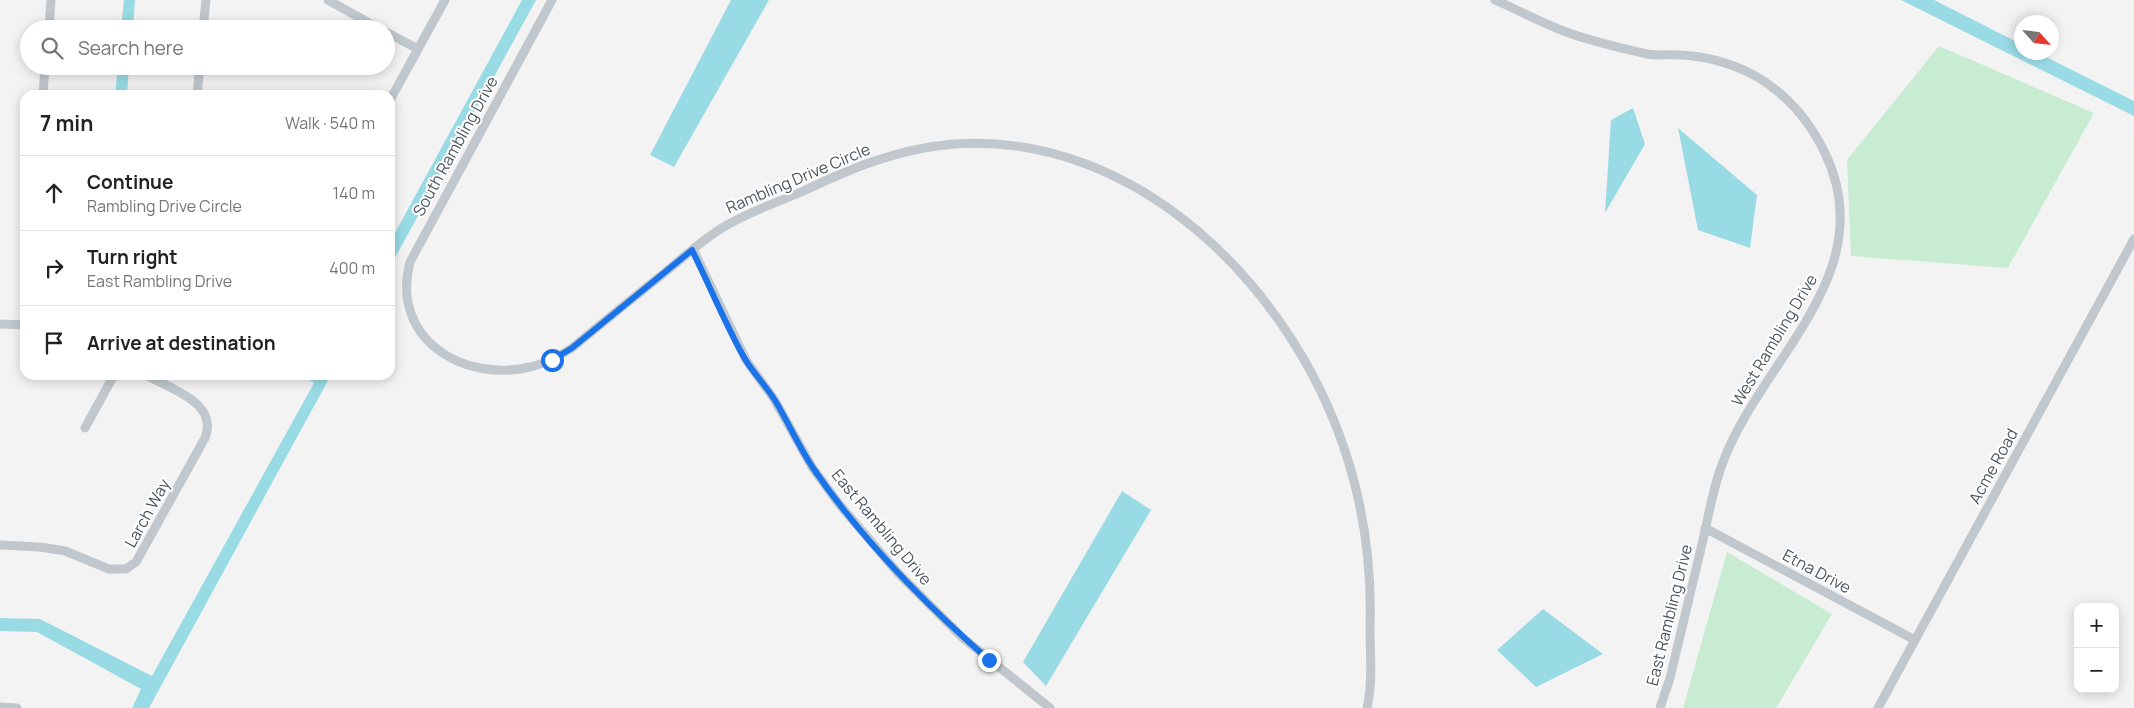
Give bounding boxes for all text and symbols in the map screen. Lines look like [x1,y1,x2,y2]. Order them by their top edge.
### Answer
north arrow [2014,15,2059,60]
search box [20,20,395,75]
icon: search [38,34,66,62]
text: Search here [78,35,184,61]
street label: South Rambling Drive [407,72,503,220]
text: 7 min [40,109,93,137]
text: Walk · 540 m [285,112,375,134]
street label: Rambling Drive Circle [722,138,874,218]
text: Continue [87,169,173,195]
icon: ahead [40,179,68,207]
text: 140 m [333,182,375,204]
text: Rambling Drive Circle [87,195,242,217]
text: Turn right [87,244,177,270]
icon: right [40,254,68,282]
text: 400 m [329,257,375,279]
text: East Rambling Drive [87,270,232,292]
street label: West Rambling Drive [1726,270,1822,410]
icon: arrive [40,329,68,357]
text: Arrive at destination [87,330,276,356]
route start [541,349,564,372]
street label: Acme Road [1963,424,2023,508]
street label: East Rambling Drive [827,464,937,590]
street label: Larch Way [119,474,175,551]
street label: East Rambling Drive [1641,542,1697,688]
street label: Etna Drive [1779,544,1855,598]
map controls [2074,603,2119,693]
button: + [2074,603,2119,648]
button: − [2074,648,2119,693]
route end [978,649,1001,672]

